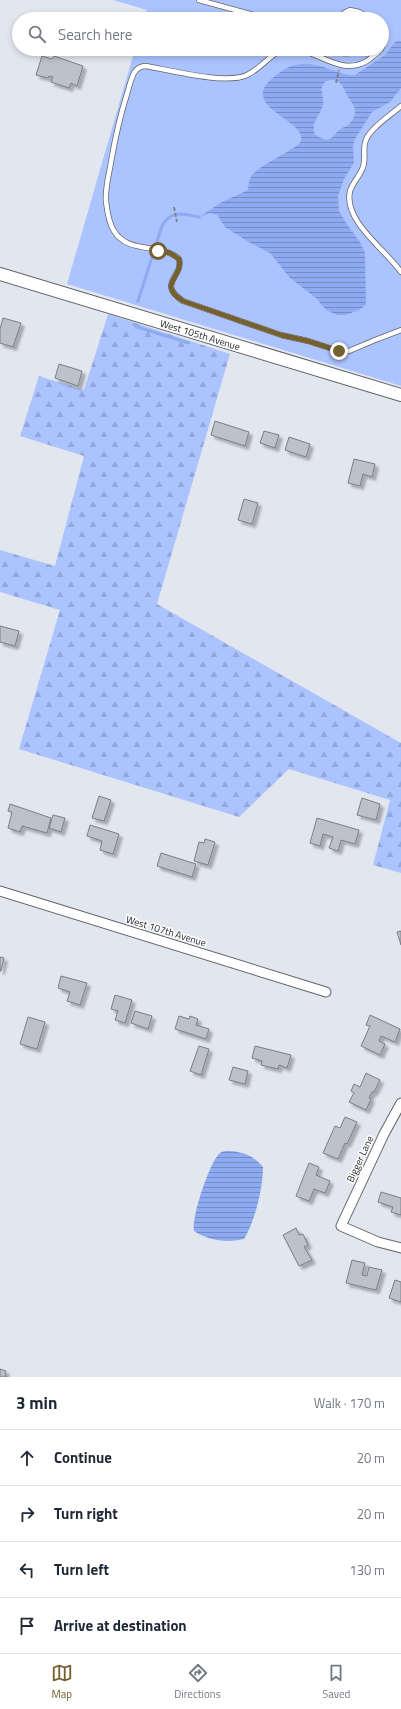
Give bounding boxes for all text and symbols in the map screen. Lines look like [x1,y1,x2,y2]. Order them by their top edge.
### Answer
search box [12,12,389,56]
icon: search [26,23,48,45]
text: Search here [58,23,132,46]
route start [149,242,167,260]
street label: West 105th Avenue [158,316,242,354]
route end [330,342,348,360]
street label: West 107th Avenue [124,912,208,950]
street label: Bigger Lane [343,1133,377,1185]
text: 3 min [16,1390,57,1416]
text: Walk · 170 m [314,1393,385,1413]
text: Continue [54,1446,112,1469]
icon: ahead [16,1447,38,1469]
text: 20 m [357,1448,385,1468]
text: Turn right [54,1502,118,1525]
icon: right [16,1503,38,1525]
text: 20 m [357,1504,385,1524]
text: Turn left [54,1558,109,1581]
icon: left [16,1559,38,1581]
text: 130 m [349,1560,385,1580]
text: Arrive at destination [54,1614,187,1637]
icon: arrive [16,1615,38,1637]
tab: Map [51,1662,73,1702]
tab: Directions [174,1662,221,1702]
tab: Saved [322,1662,350,1702]

